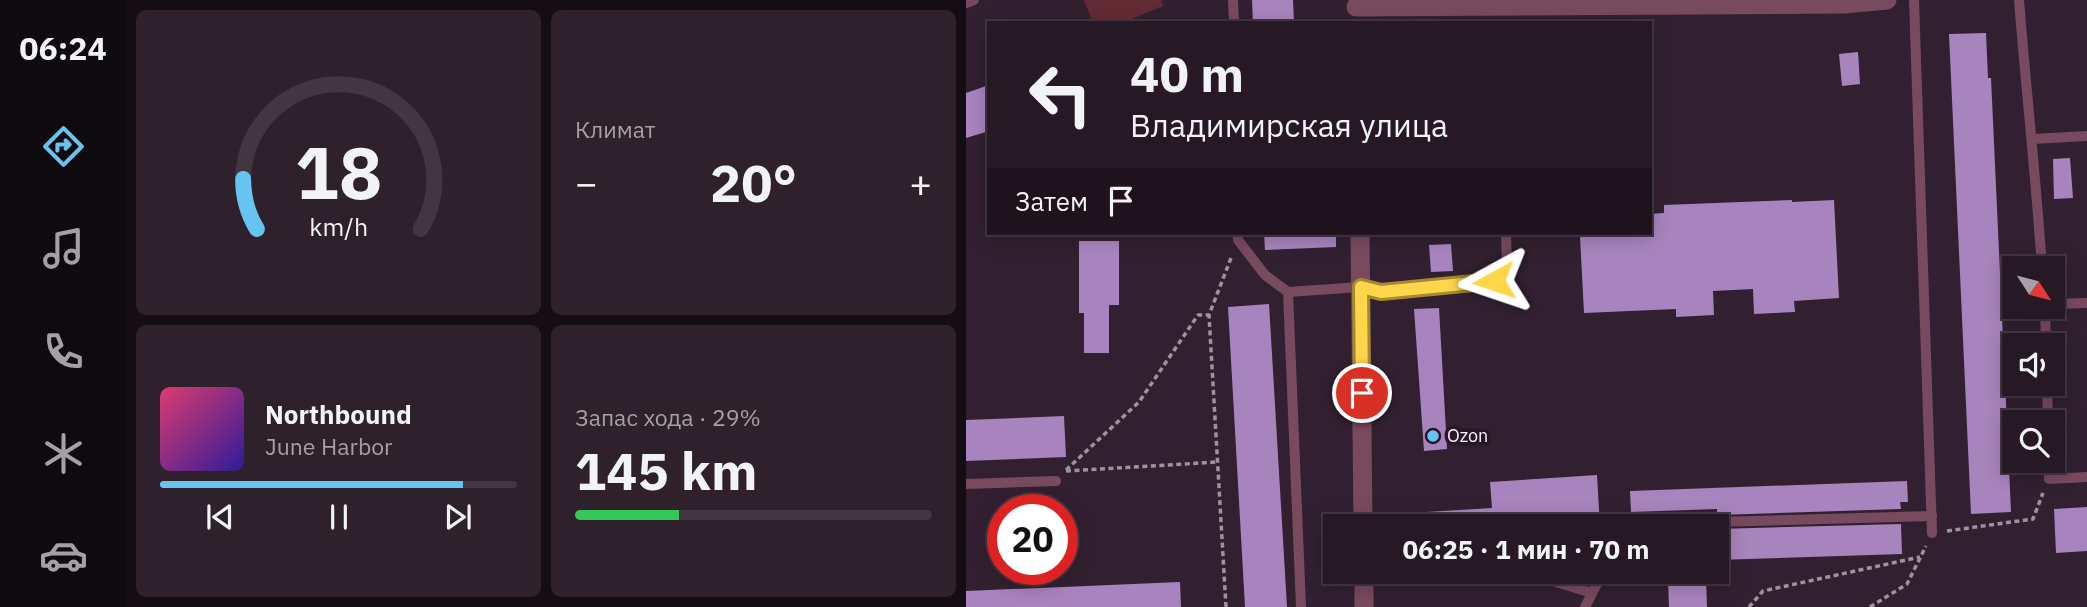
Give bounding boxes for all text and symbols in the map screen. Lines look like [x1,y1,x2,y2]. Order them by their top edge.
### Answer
text: 06:24 [19,27,107,69]
text: 40 m [1130,42,1244,105]
icon: left [1015,49,1106,140]
text: Владимирская улица [1130,104,1448,146]
text: Климат [575,114,656,144]
icon: directions [39,122,88,171]
text: 18 [295,124,382,219]
text: 20° [710,149,797,216]
text: − [575,158,598,207]
text: + [909,158,932,207]
icon: arrive [1102,182,1140,220]
text: Затем [1015,184,1088,218]
text: km/h [309,209,368,242]
icon: music [39,224,88,273]
position arrow [1457,244,1531,318]
north arrow [2002,256,2065,318]
map controls [2002,256,2065,473]
icon: phone [39,327,88,376]
button: sound [2002,333,2065,396]
pin [1332,363,1392,423]
icon: arrive [1343,374,1381,412]
text: Northbound [265,397,412,431]
text: Запас хода · 29% [575,402,761,432]
button: search [2002,410,2065,473]
place label: Ozon [1447,424,1488,447]
marker: Ozon [1425,428,1441,444]
icon: climate [39,429,88,478]
text: June Harbor [265,431,393,461]
text: 145 km [575,437,757,504]
speed limit sign: 20 [987,494,1078,585]
icon: previous [201,498,239,536]
icon: pause [320,498,358,536]
icon: next [439,498,477,536]
icon: car [39,531,88,580]
text: 06:25 · 1 мин · 70 m [1402,532,1650,566]

